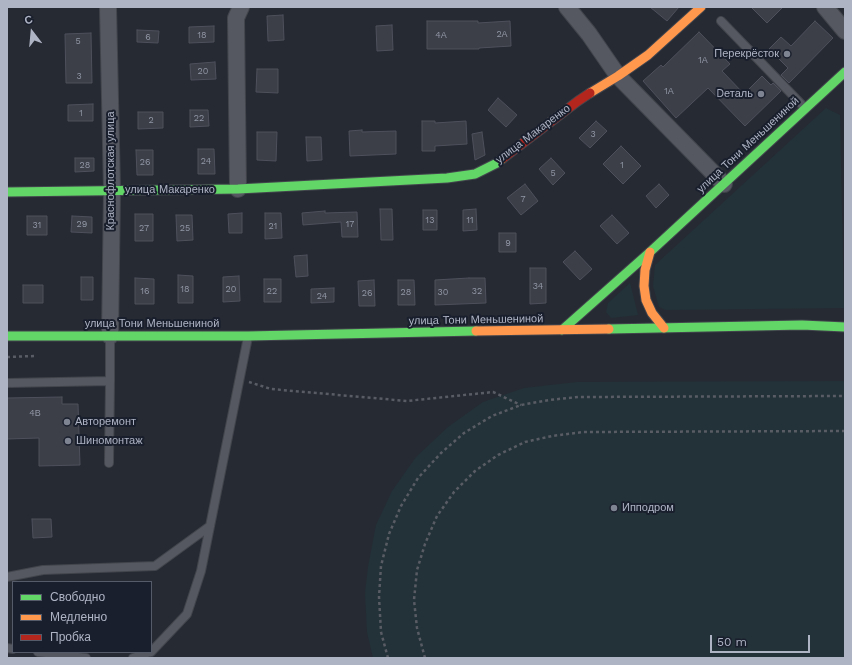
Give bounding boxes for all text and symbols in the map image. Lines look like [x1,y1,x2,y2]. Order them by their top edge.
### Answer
north arrow [12,12,52,52]
text: С [23,13,34,27]
house number: 2А [496,29,508,39]
house number: 18 [197,30,207,40]
house number: 4А [435,30,447,40]
house number: 6 [145,32,151,42]
house number: 5 [75,36,81,46]
place label: Перекрёсток [714,47,779,61]
marker: Перекрёсток [782,49,792,59]
house number: 1А [698,55,708,65]
house number: 20 [198,66,208,76]
house number: 3 [76,71,82,81]
house number: 1А [664,86,674,96]
place label: Dеталь [716,87,753,101]
marker: Dеталь [756,89,766,99]
street label: улица Тони Меньшениной [694,94,802,196]
street label: улица Макаренко [493,102,573,166]
house number: 1 [79,108,83,118]
street label: Краснофлотская улица [104,111,118,231]
house number: 22 [194,113,204,123]
house number: 2 [148,115,154,125]
house number: 3 [590,129,596,139]
house number: 24 [201,156,211,166]
house number: 26 [140,157,150,167]
house number: 28 [80,160,90,170]
house number: 1 [620,160,624,170]
house number: 5 [550,168,556,178]
street label: улица Макаренко [125,183,215,197]
house number: 7 [520,194,526,204]
house number: 13 [426,215,434,225]
house number: 11 [466,215,474,225]
house number: 29 [77,219,87,229]
house number: 17 [346,219,354,229]
house number: 31 [33,220,41,230]
house number: 21 [269,221,277,231]
house number: 27 [139,223,149,233]
house number: 25 [180,223,190,233]
house number: 9 [505,238,511,248]
house number: 34 [533,281,543,291]
house number: 18 [180,284,190,294]
house number: 20 [226,284,236,294]
house number: 16 [141,286,149,296]
house number: 22 [267,286,277,296]
house number: 32 [472,286,482,296]
house number: 28 [401,287,411,297]
house number: 30 [438,287,448,297]
house number: 26 [362,288,372,298]
house number: 24 [317,291,327,301]
street label: улица Тони Меньшениной [409,312,543,328]
street label: улица Тони Меньшениной [85,317,219,331]
house number: 4В [29,408,41,418]
place label: Авторемонт [75,415,136,429]
marker: Авторемонт [62,417,72,427]
place label: Шиномонтаж [76,434,143,448]
marker: Шиномонтаж [63,436,73,446]
place label: Ипподром [622,501,674,515]
marker: Ипподром [609,503,619,513]
legend [12,581,152,653]
text: Свободно [50,590,105,604]
text: Медленно [50,610,107,624]
scale bar [712,627,812,653]
text: Пробка [50,630,91,644]
text: 50 m [717,635,747,649]

